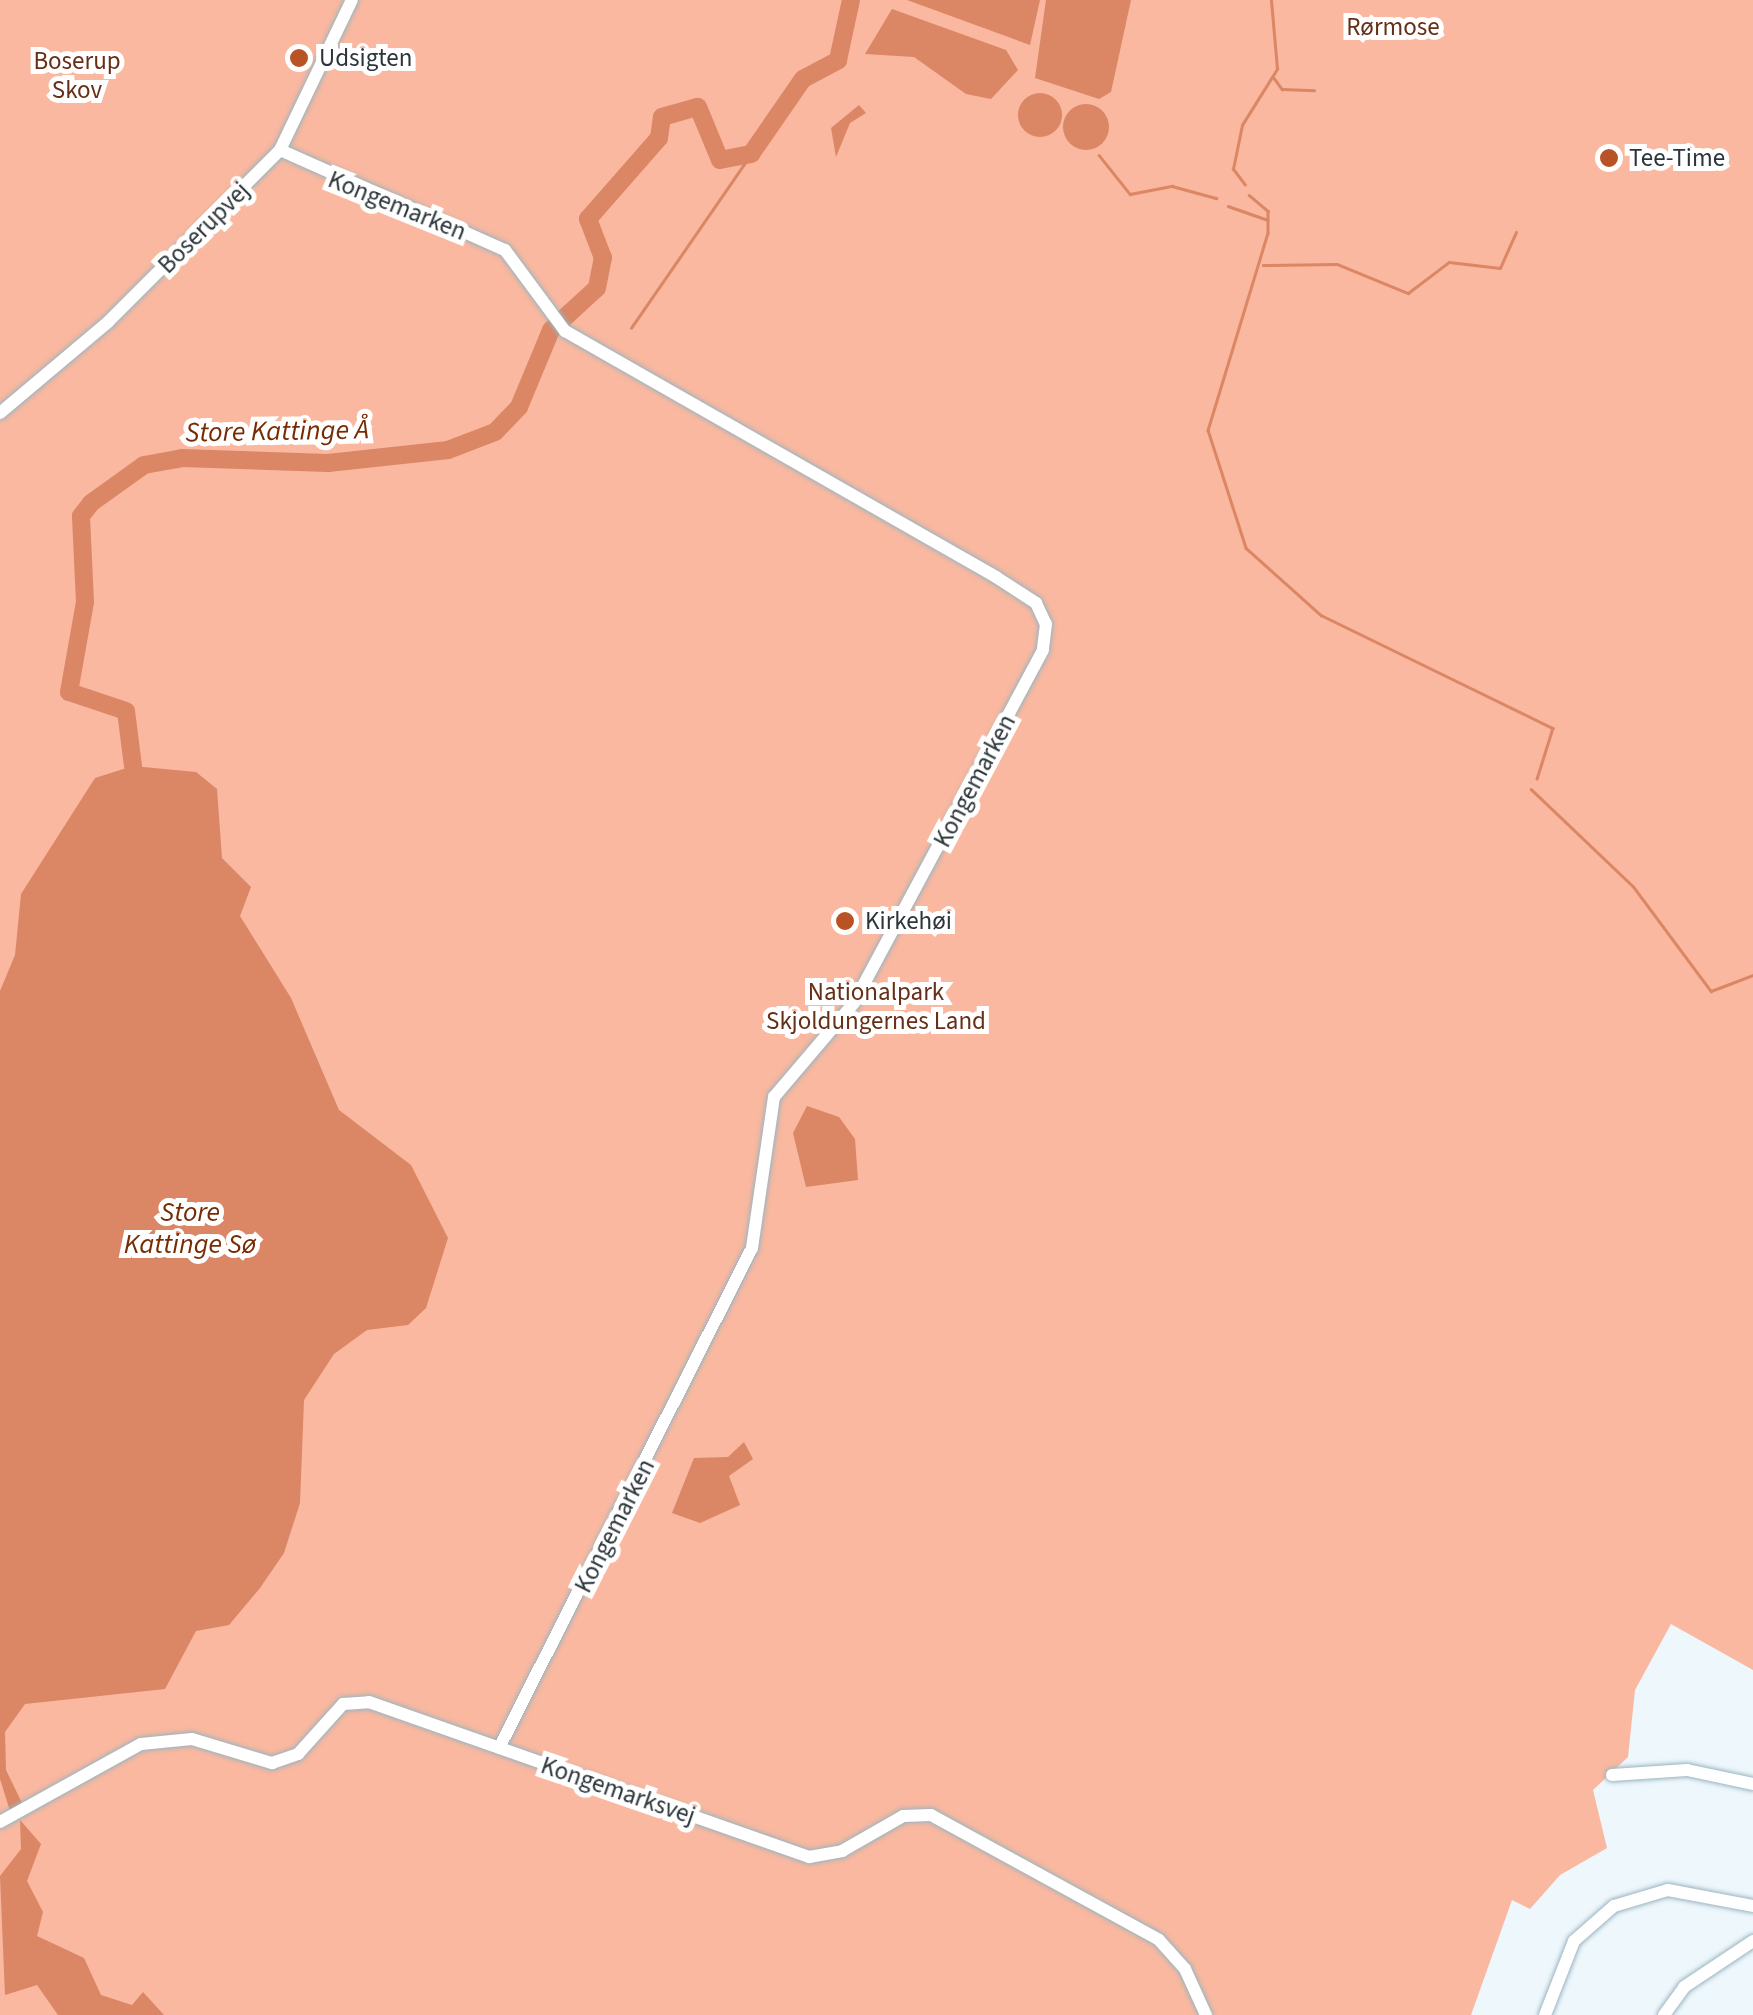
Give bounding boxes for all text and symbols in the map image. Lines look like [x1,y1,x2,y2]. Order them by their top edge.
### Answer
park label: Rørmose [1346,12,1440,42]
place label: Udsigten [319,43,412,73]
park label: Boserup Skov [33,47,121,106]
marker: Udsigten [288,47,310,69]
place label: Tee-Time [1629,143,1725,173]
marker: Tee-Time [1598,147,1620,169]
street label: Kongemarken [324,165,470,247]
street label: Boserupvej [152,176,256,280]
water label: Store Kattinge Å [185,413,369,449]
street label: Kongemarken [927,709,1023,853]
place label: Kirkehøi [865,906,952,936]
marker: Kirkehøi [834,910,856,932]
park label: Nationalpark Skjoldungernes Land [766,978,986,1037]
water label: Store Kattinge Sø [124,1195,256,1261]
street label: Kongemarken [568,1454,662,1598]
street label: Kongemarksvej [537,1751,699,1831]

